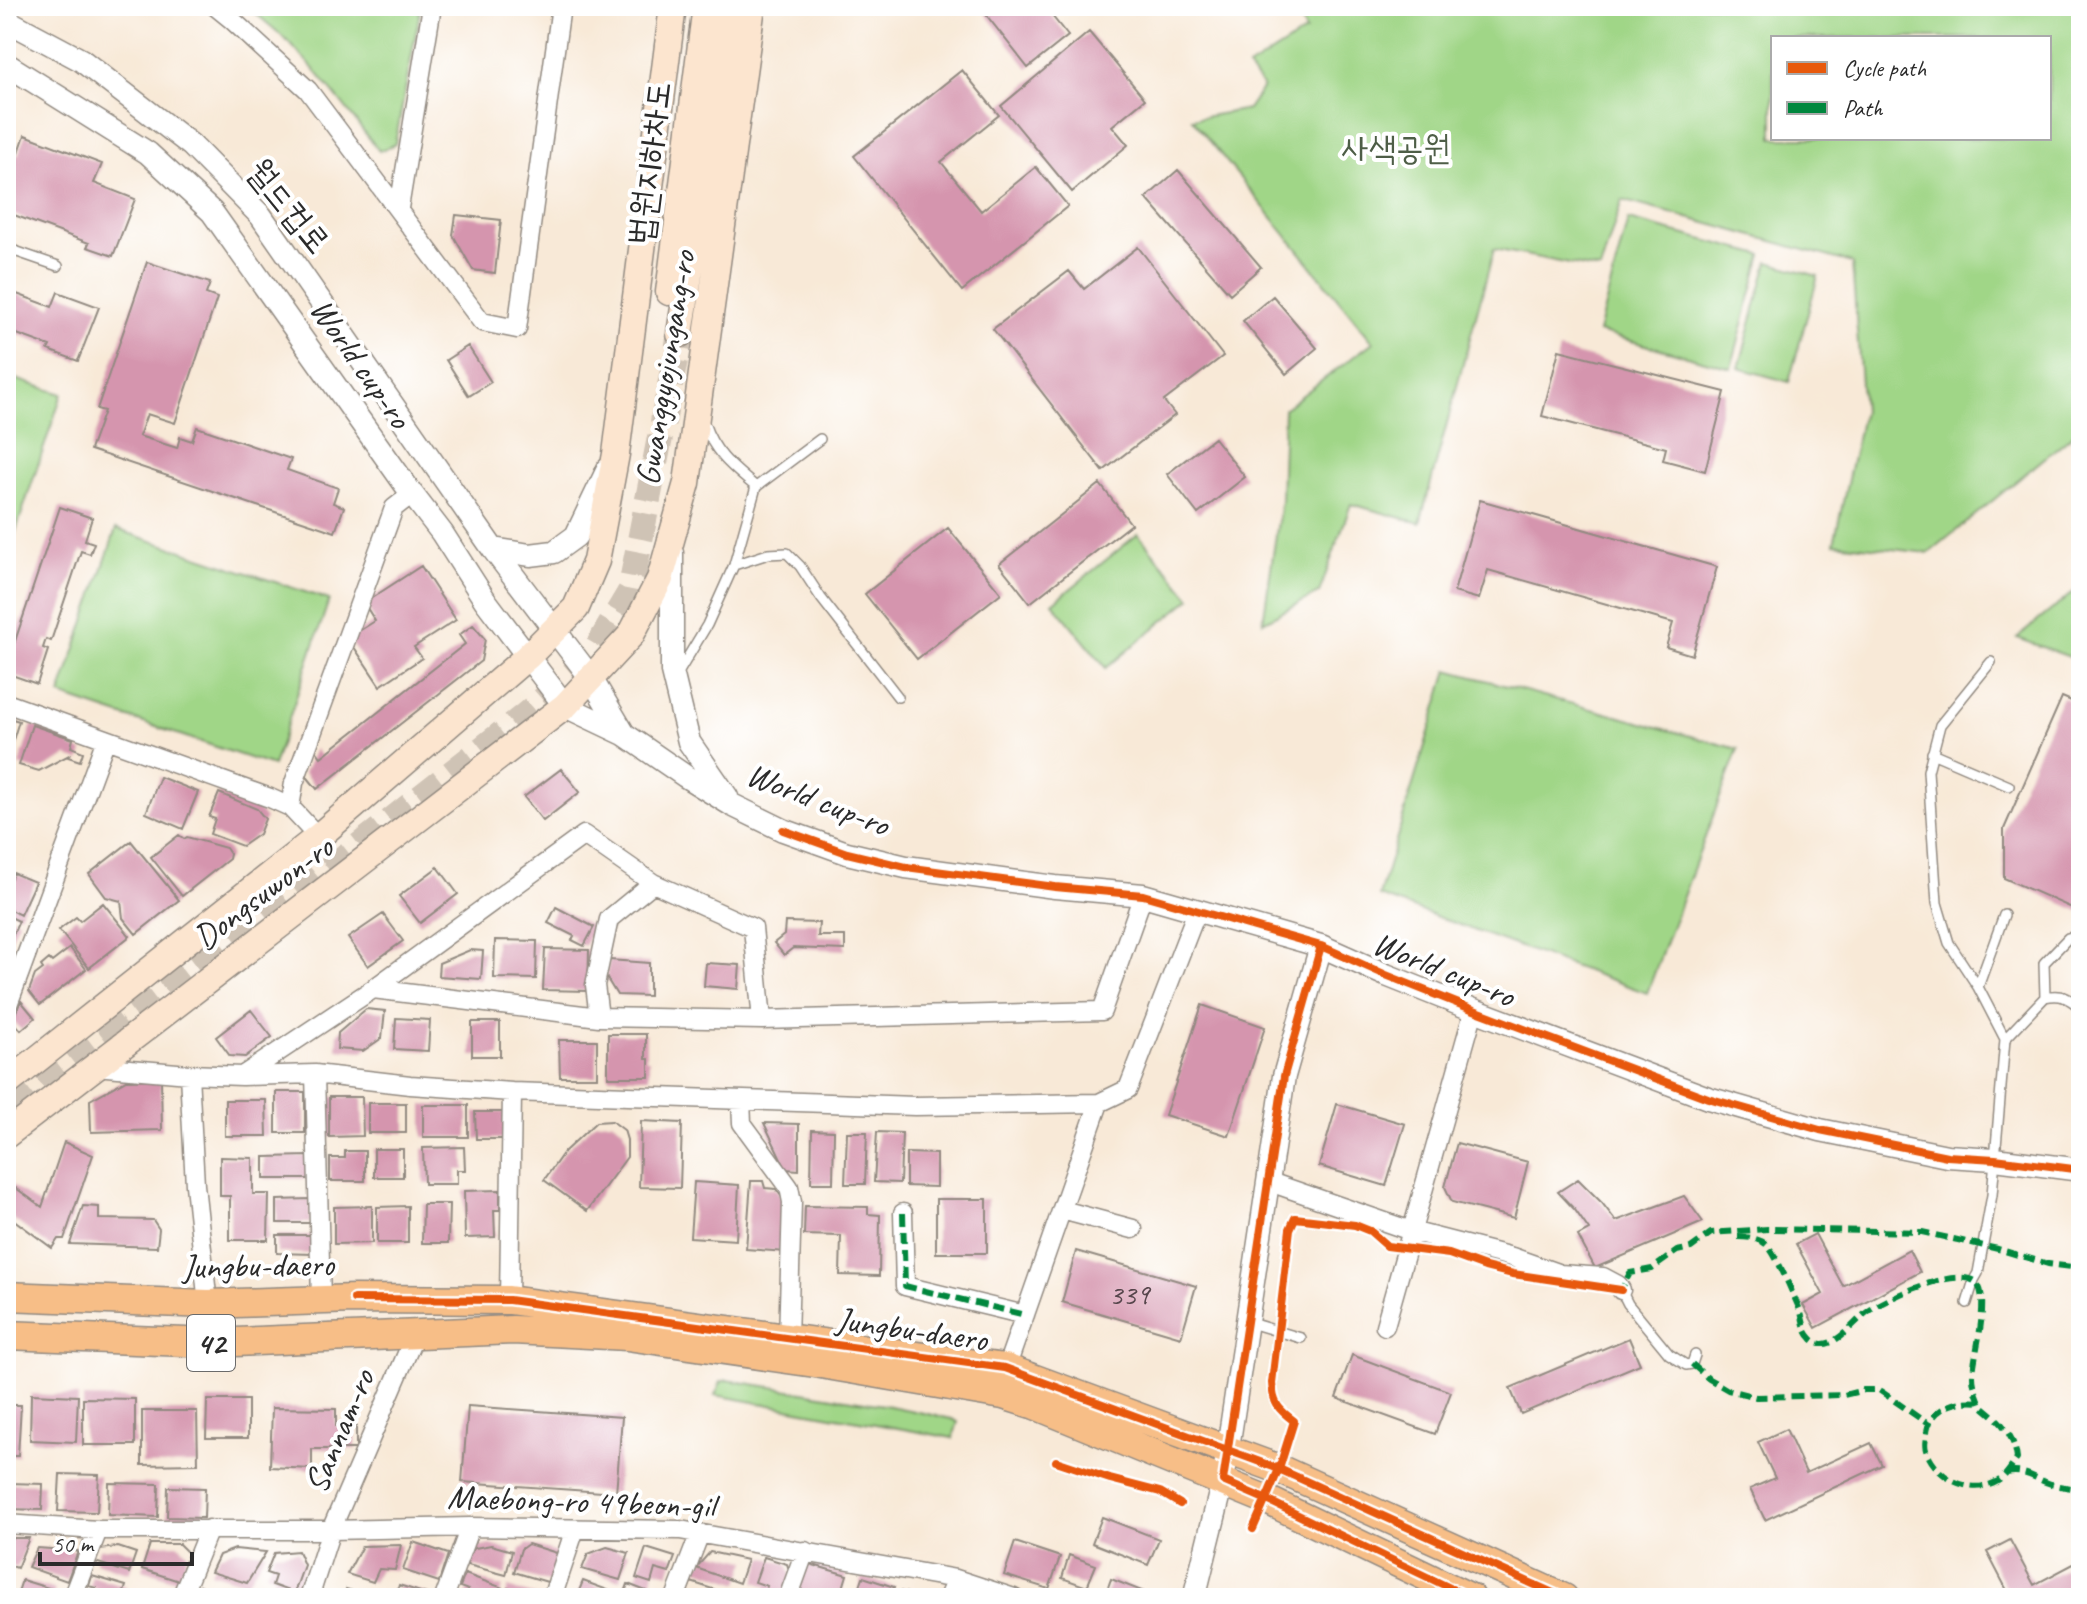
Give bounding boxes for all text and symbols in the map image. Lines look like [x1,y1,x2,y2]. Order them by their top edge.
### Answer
legend [1771,36,2051,140]
text: Cycle path [1843,53,1927,83]
street label: 법원지하차도 [618,79,680,247]
text: Path [1843,93,1884,123]
park label: 사색공원 [1341,126,1451,169]
street label: 월드컵로 [238,150,340,262]
street label: Gwanggyojungang-ro [625,246,705,488]
street label: World cup-ro [301,290,422,438]
street label: World cup-ro [741,752,897,846]
street label: Dongsuwon-ro [185,824,343,958]
street label: World cup-ro [1367,921,1523,1018]
street label: Jungbu-daero [180,1242,336,1288]
house number: 339 [1109,1275,1152,1313]
street label: Jungbu-daero [832,1297,992,1361]
road number: 42 [187,1315,235,1371]
street label: Sannam-ro [294,1361,385,1499]
street label: Maebong-ro 49beon-gil [447,1475,722,1527]
scale bar [40,1516,192,1566]
text: 50 m [52,1529,95,1559]

